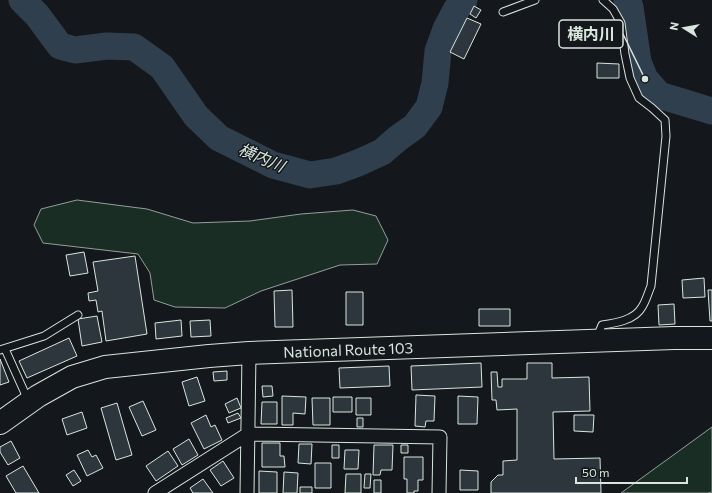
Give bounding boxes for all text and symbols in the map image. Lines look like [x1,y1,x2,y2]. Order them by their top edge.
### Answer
north arrow [664,8,704,48]
callout: 横内川 [559,20,623,48]
text: N [667,21,681,31]
text: 横内川 [567,24,615,43]
water label: 横内川 [236,139,290,176]
street label: National Route 103 [283,338,413,361]
scale bar [576,459,687,485]
text: 50 m [582,465,610,479]

